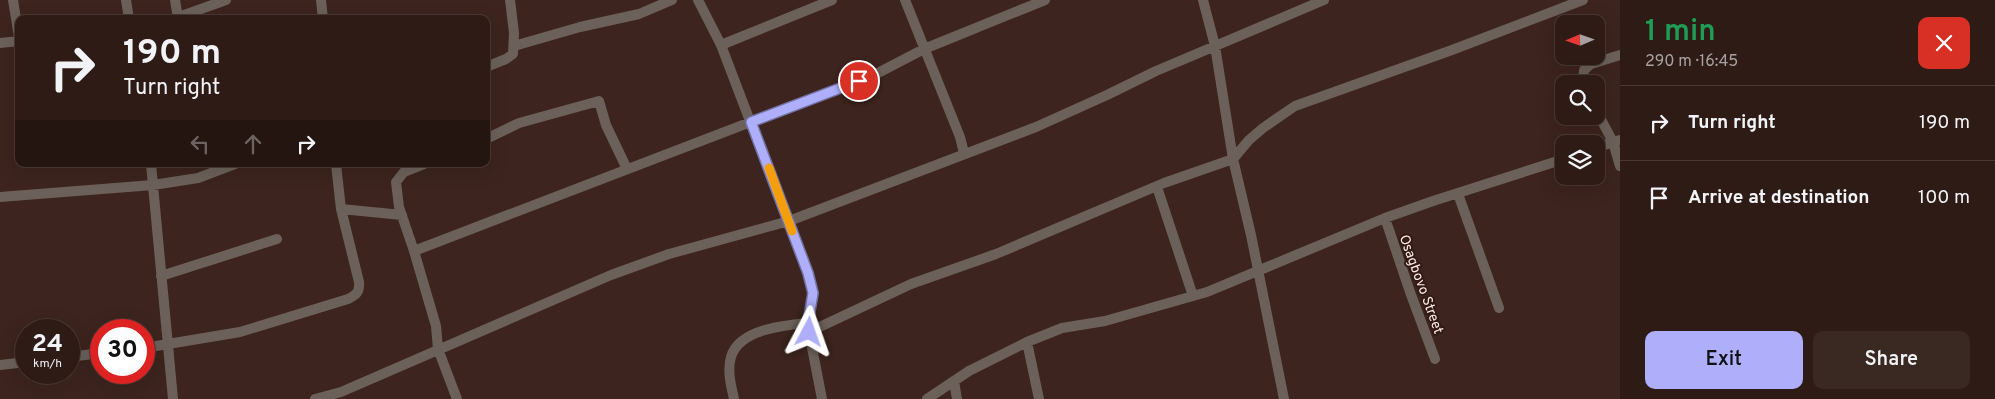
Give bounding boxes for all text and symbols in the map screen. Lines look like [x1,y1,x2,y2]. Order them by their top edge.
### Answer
text: 1 min [1645,14,1716,51]
north arrow [1555,15,1605,65]
map controls [1555,15,1605,185]
button: close [1918,17,1970,69]
text: 190 m [123,32,221,76]
icon: right [40,35,105,100]
text: 290 m · 16:45 [1645,52,1738,72]
pin [838,60,880,102]
icon: arrive [845,67,873,95]
text: Turn right [123,75,220,102]
button: search [1555,75,1605,125]
icon: right [1645,109,1673,137]
text: Turn right [1688,111,1776,135]
text: 190 m [1919,111,1970,135]
icon: left [186,130,214,158]
icon: ahead [239,130,267,158]
icon: right [292,130,320,158]
button: layers [1555,135,1605,185]
icon: arrive [1645,184,1673,212]
text: Arrive at destination [1688,186,1869,210]
text: 100 m [1918,186,1970,210]
street label: Osagbovo Street [1395,233,1446,336]
position arrow [782,305,834,357]
speed limit sign: 30 [90,319,155,384]
text: 24 [32,329,63,361]
button: Exit [1645,331,1803,389]
button: Share [1813,331,1970,389]
text: km/h [33,356,62,372]

